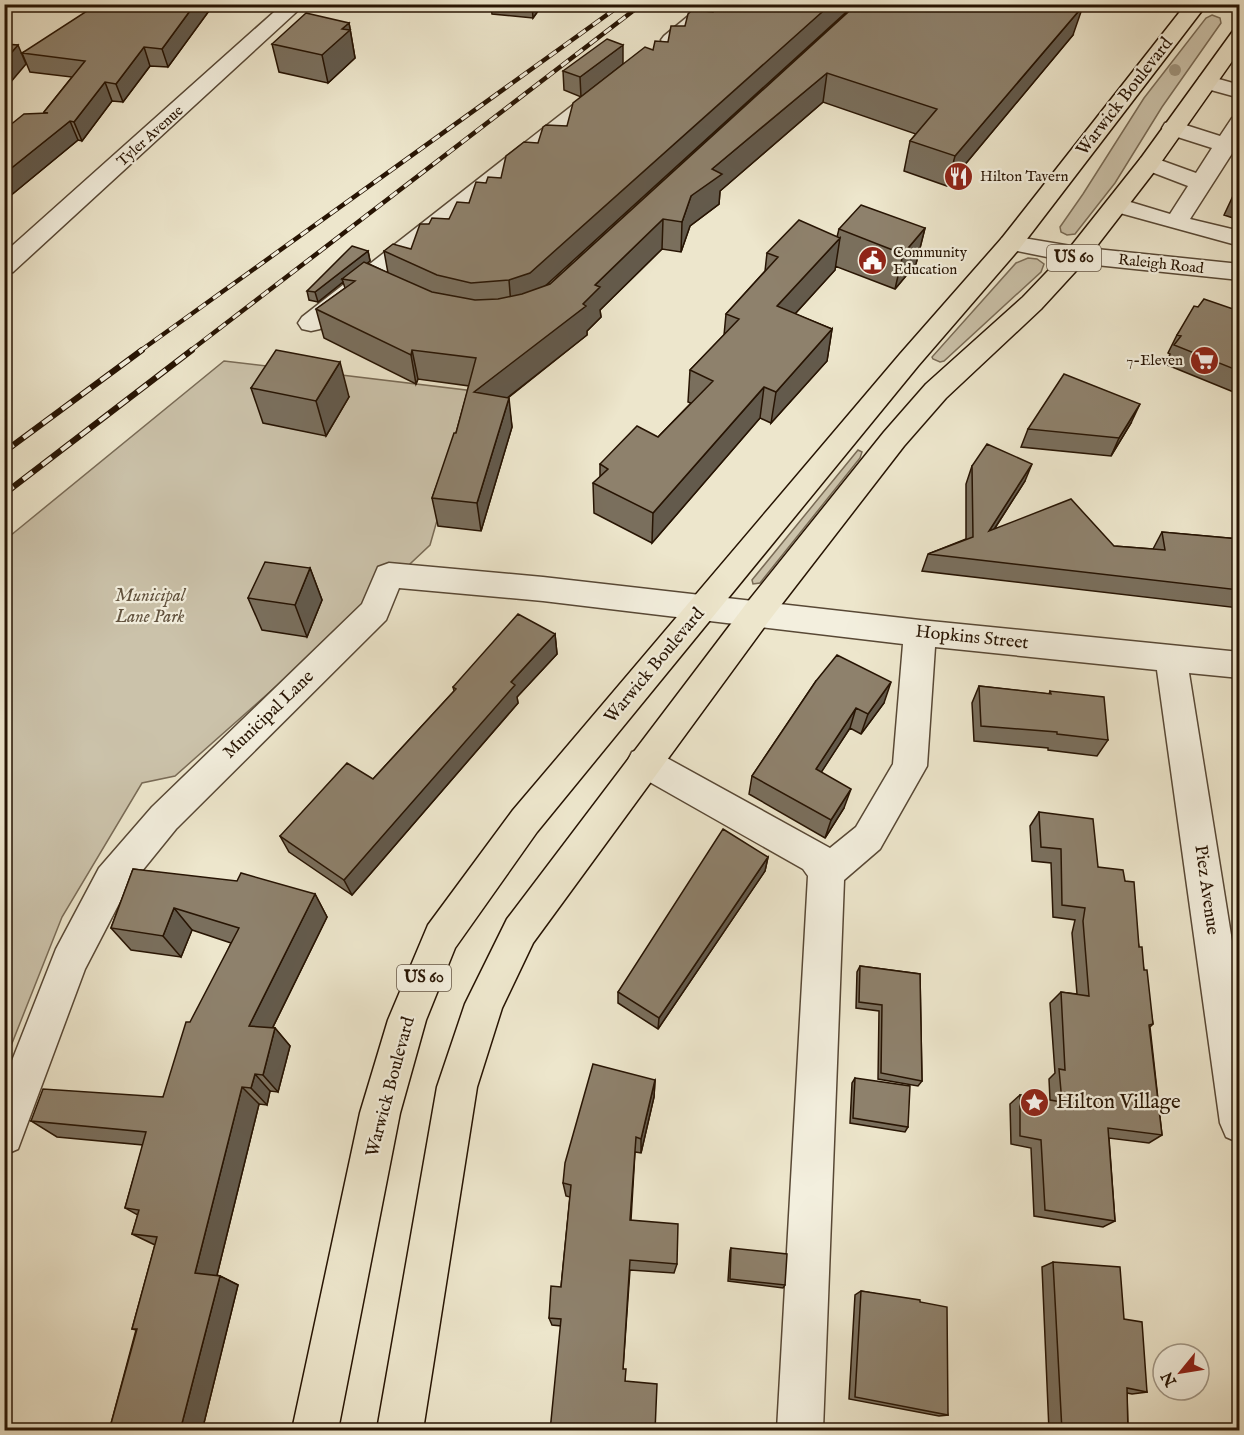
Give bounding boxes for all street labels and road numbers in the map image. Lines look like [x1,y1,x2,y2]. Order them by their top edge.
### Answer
street label: Warwick Boulevard [1072,33,1179,161]
street label: Tyler Avenue [113,101,187,171]
road number: US 60 [1047,245,1101,271]
street label: Raleigh Road [1117,250,1206,278]
street label: Warwick Boulevard [600,603,710,729]
street label: Hopkins Street [914,621,1030,655]
street label: Municipal Lane [219,666,319,764]
street label: Piez Avenue [1188,844,1224,936]
road number: US 60 [397,965,451,991]
street label: Warwick Boulevard [361,1014,421,1160]

